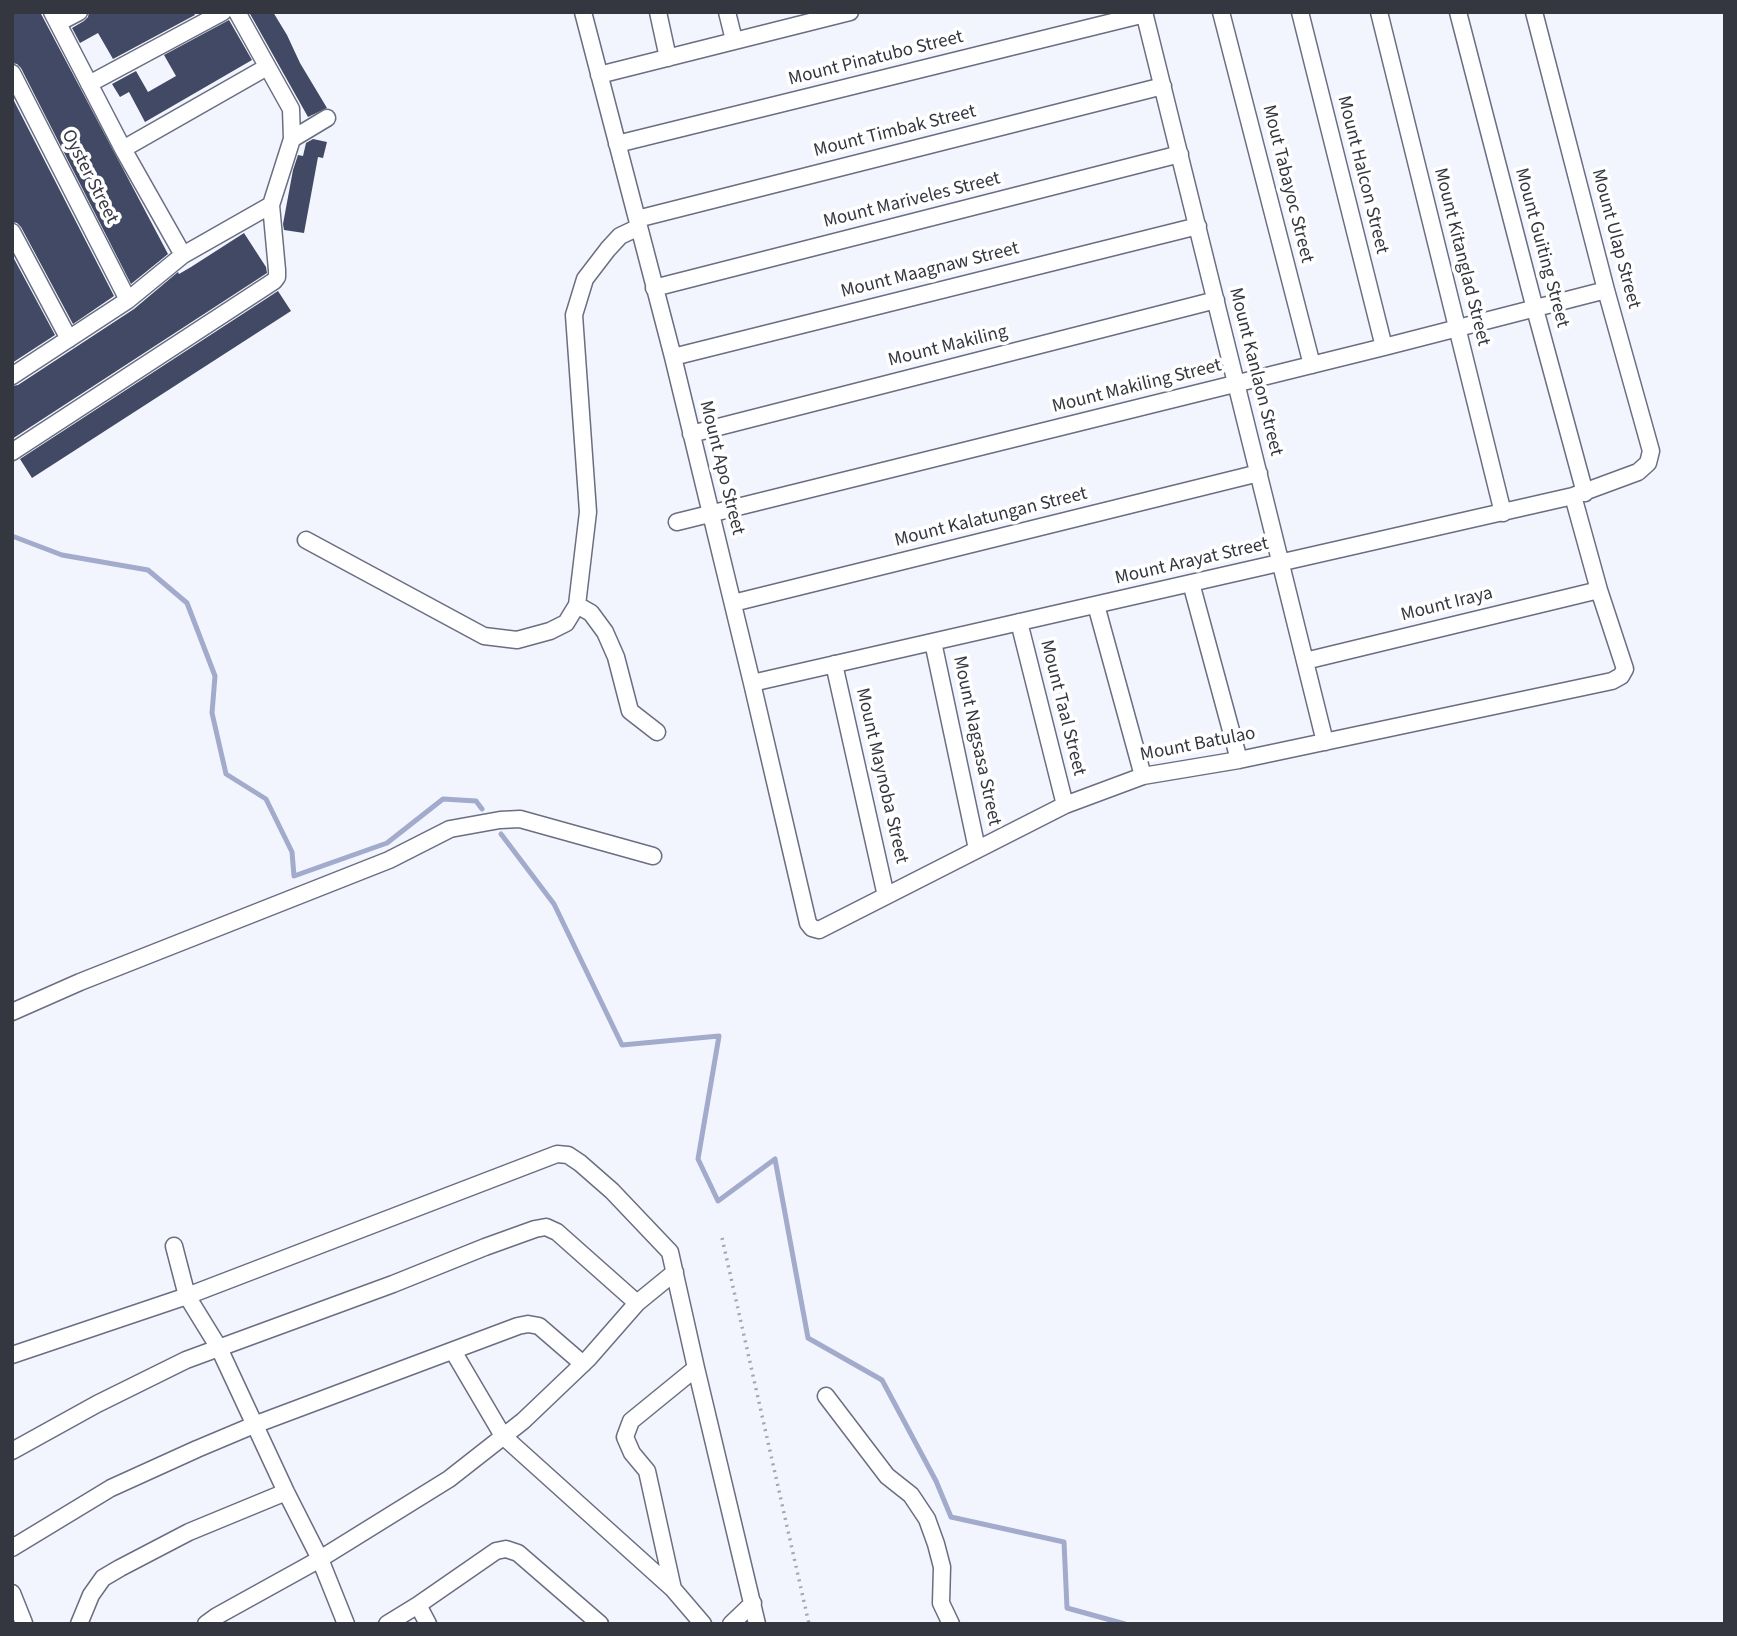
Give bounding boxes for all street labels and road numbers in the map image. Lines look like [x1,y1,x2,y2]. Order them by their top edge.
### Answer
street label: Mount Pinatubo Street [786,26,966,92]
street label: Mount Halcon Street [1331,94,1393,256]
street label: Mount Timbak Street [812,101,978,163]
street label: Mout Tabayoc Street [1256,103,1318,265]
street label: Oyster Street [56,126,122,228]
street label: Mount Kitanglad Street [1428,166,1494,348]
street label: Mount Guiting Street [1509,166,1573,330]
street label: Mount Ulap Street [1585,167,1645,311]
street label: Mount Mariveles Street [821,168,1003,234]
street label: Mount Maagnaw Street [839,238,1021,304]
street label: Mount Kanlaon Street [1223,286,1287,458]
street label: Mount Makiling [886,321,1010,373]
street label: Mount Makiling Street [1050,355,1224,419]
street label: Mount Apo Street [693,398,749,538]
street label: Mount Kalatungan Street [892,483,1090,553]
street label: Mount Arayat Street [1113,533,1271,591]
street label: Mount Iraya [1399,583,1495,627]
street label: Mount Taal Street [1034,638,1090,778]
street label: Mount Nagsasa Street [947,654,1005,828]
street label: Mount Maynoba Street [850,686,912,866]
street label: Mount Batulao [1138,723,1258,767]

